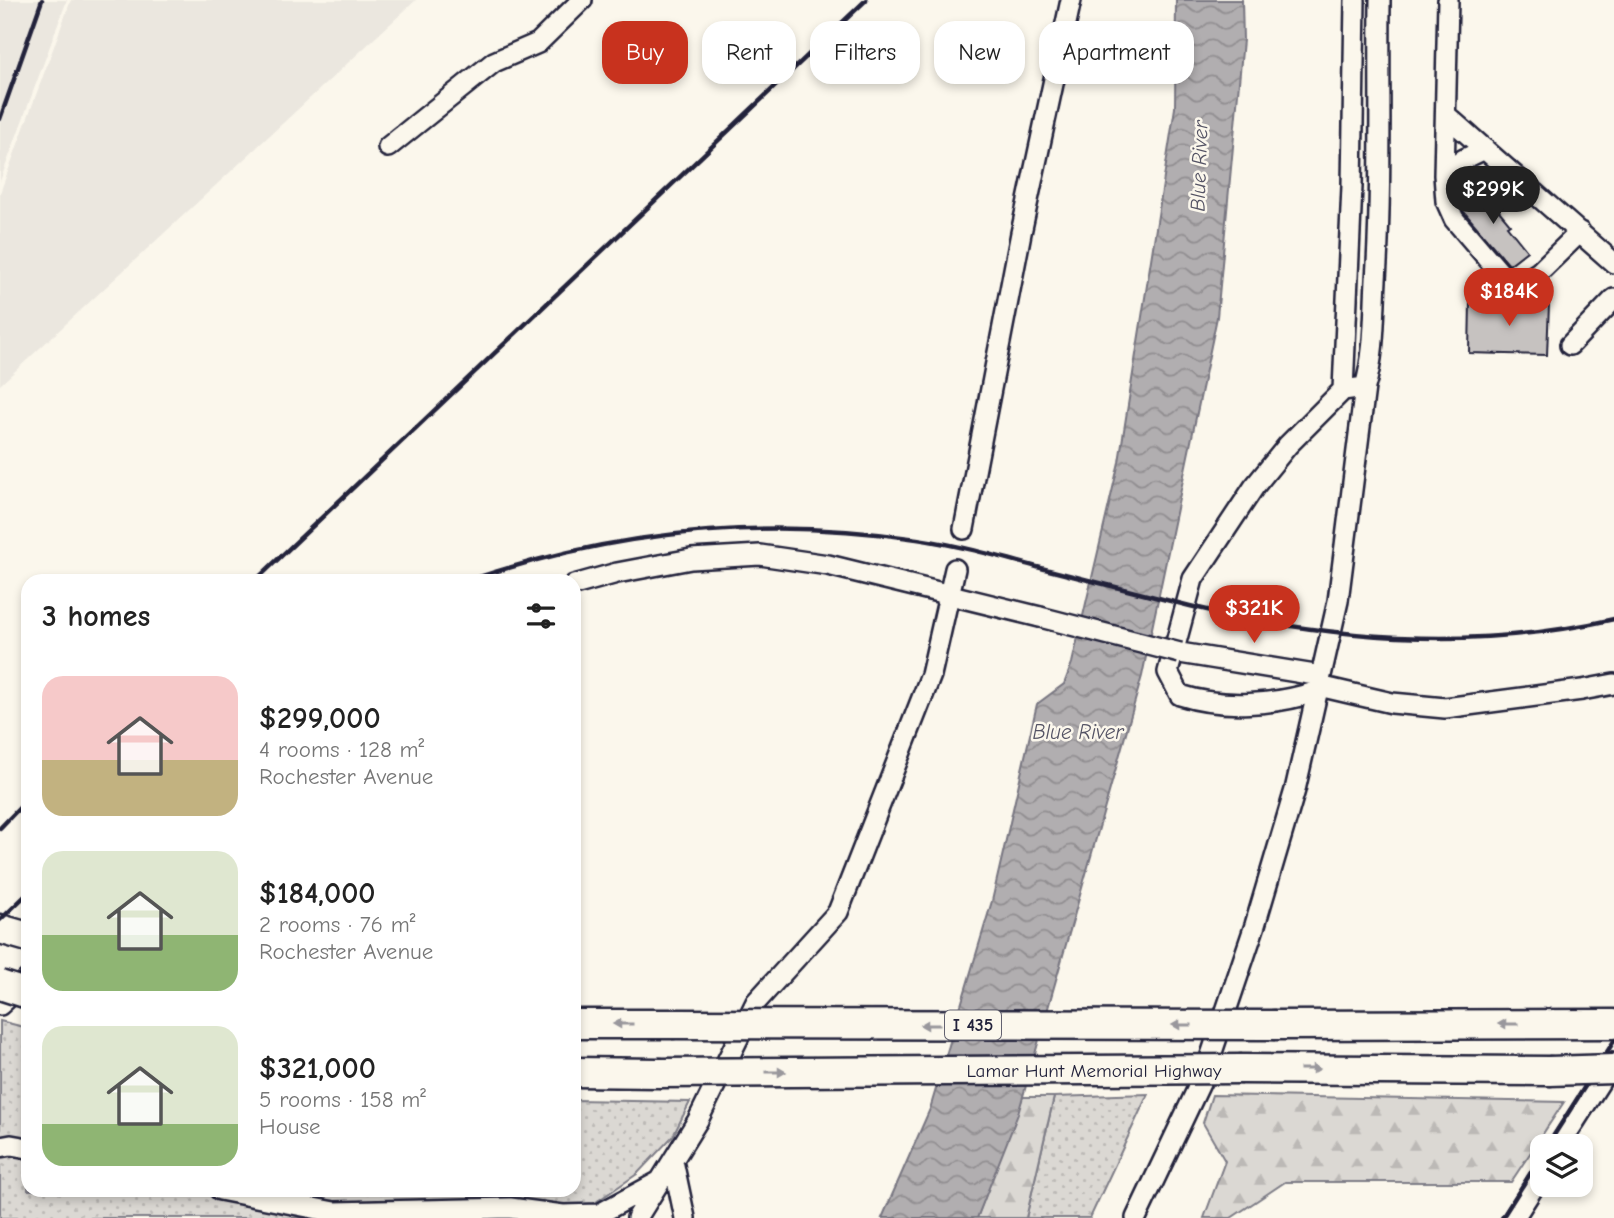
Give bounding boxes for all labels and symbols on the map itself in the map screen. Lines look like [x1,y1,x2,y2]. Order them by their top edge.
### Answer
water label: Blue River [1185,118,1213,212]
pin: $299K [1444,166,1542,226]
pin: $184K [1460,268,1558,328]
pin: $321K [1205,586,1303,645]
water label: Blue River [1032,720,1125,744]
road number: I 435 [945,1010,1001,1040]
one-way arrow [612,1018,634,1030]
one-way arrow [1497,1018,1519,1030]
one-way arrow [919,1019,941,1031]
one-way arrow [1171,1019,1193,1031]
street label: Lamar Hunt Memorial Highway [966,1060,1222,1082]
one-way arrow [1300,1063,1322,1075]
one-way arrow [765,1066,787,1078]

